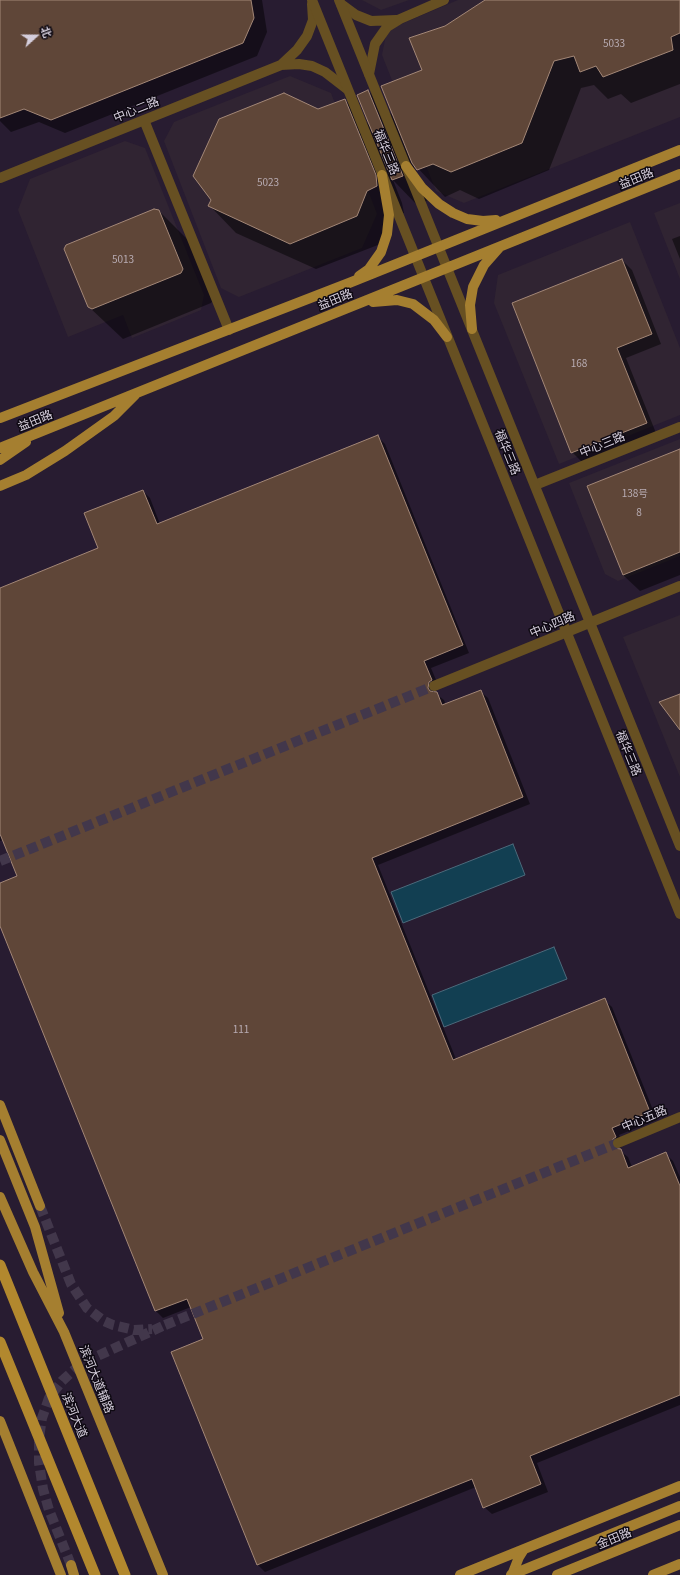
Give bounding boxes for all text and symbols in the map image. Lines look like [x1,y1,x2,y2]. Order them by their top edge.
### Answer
north arrow [16,16,56,56]
text: 北 [38,24,57,40]
house number: 5033 [603,37,625,49]
street label: 中心二路 [111,93,161,125]
street label: 福华三路 [371,127,403,177]
street label: 益田路 [617,165,655,191]
house number: 5023 [257,176,279,188]
house number: 5013 [112,253,134,265]
street label: 益田路 [316,286,354,312]
house number: 168 [571,357,587,369]
street label: 益田路 [16,407,54,433]
street label: 福华三路 [492,427,524,477]
street label: 中心三路 [577,428,627,460]
house number: 138号 [622,487,648,499]
house number: 8 [636,506,642,518]
street label: 中心四路 [527,608,577,640]
street label: 福华三路 [613,728,645,778]
house number: 111 [233,1023,249,1035]
street label: 中心五路 [619,1102,669,1134]
street label: 滨河大道辅路 [77,1343,117,1415]
street label: 滨河大道 [59,1390,91,1440]
street label: 金田路 [595,1525,633,1551]

